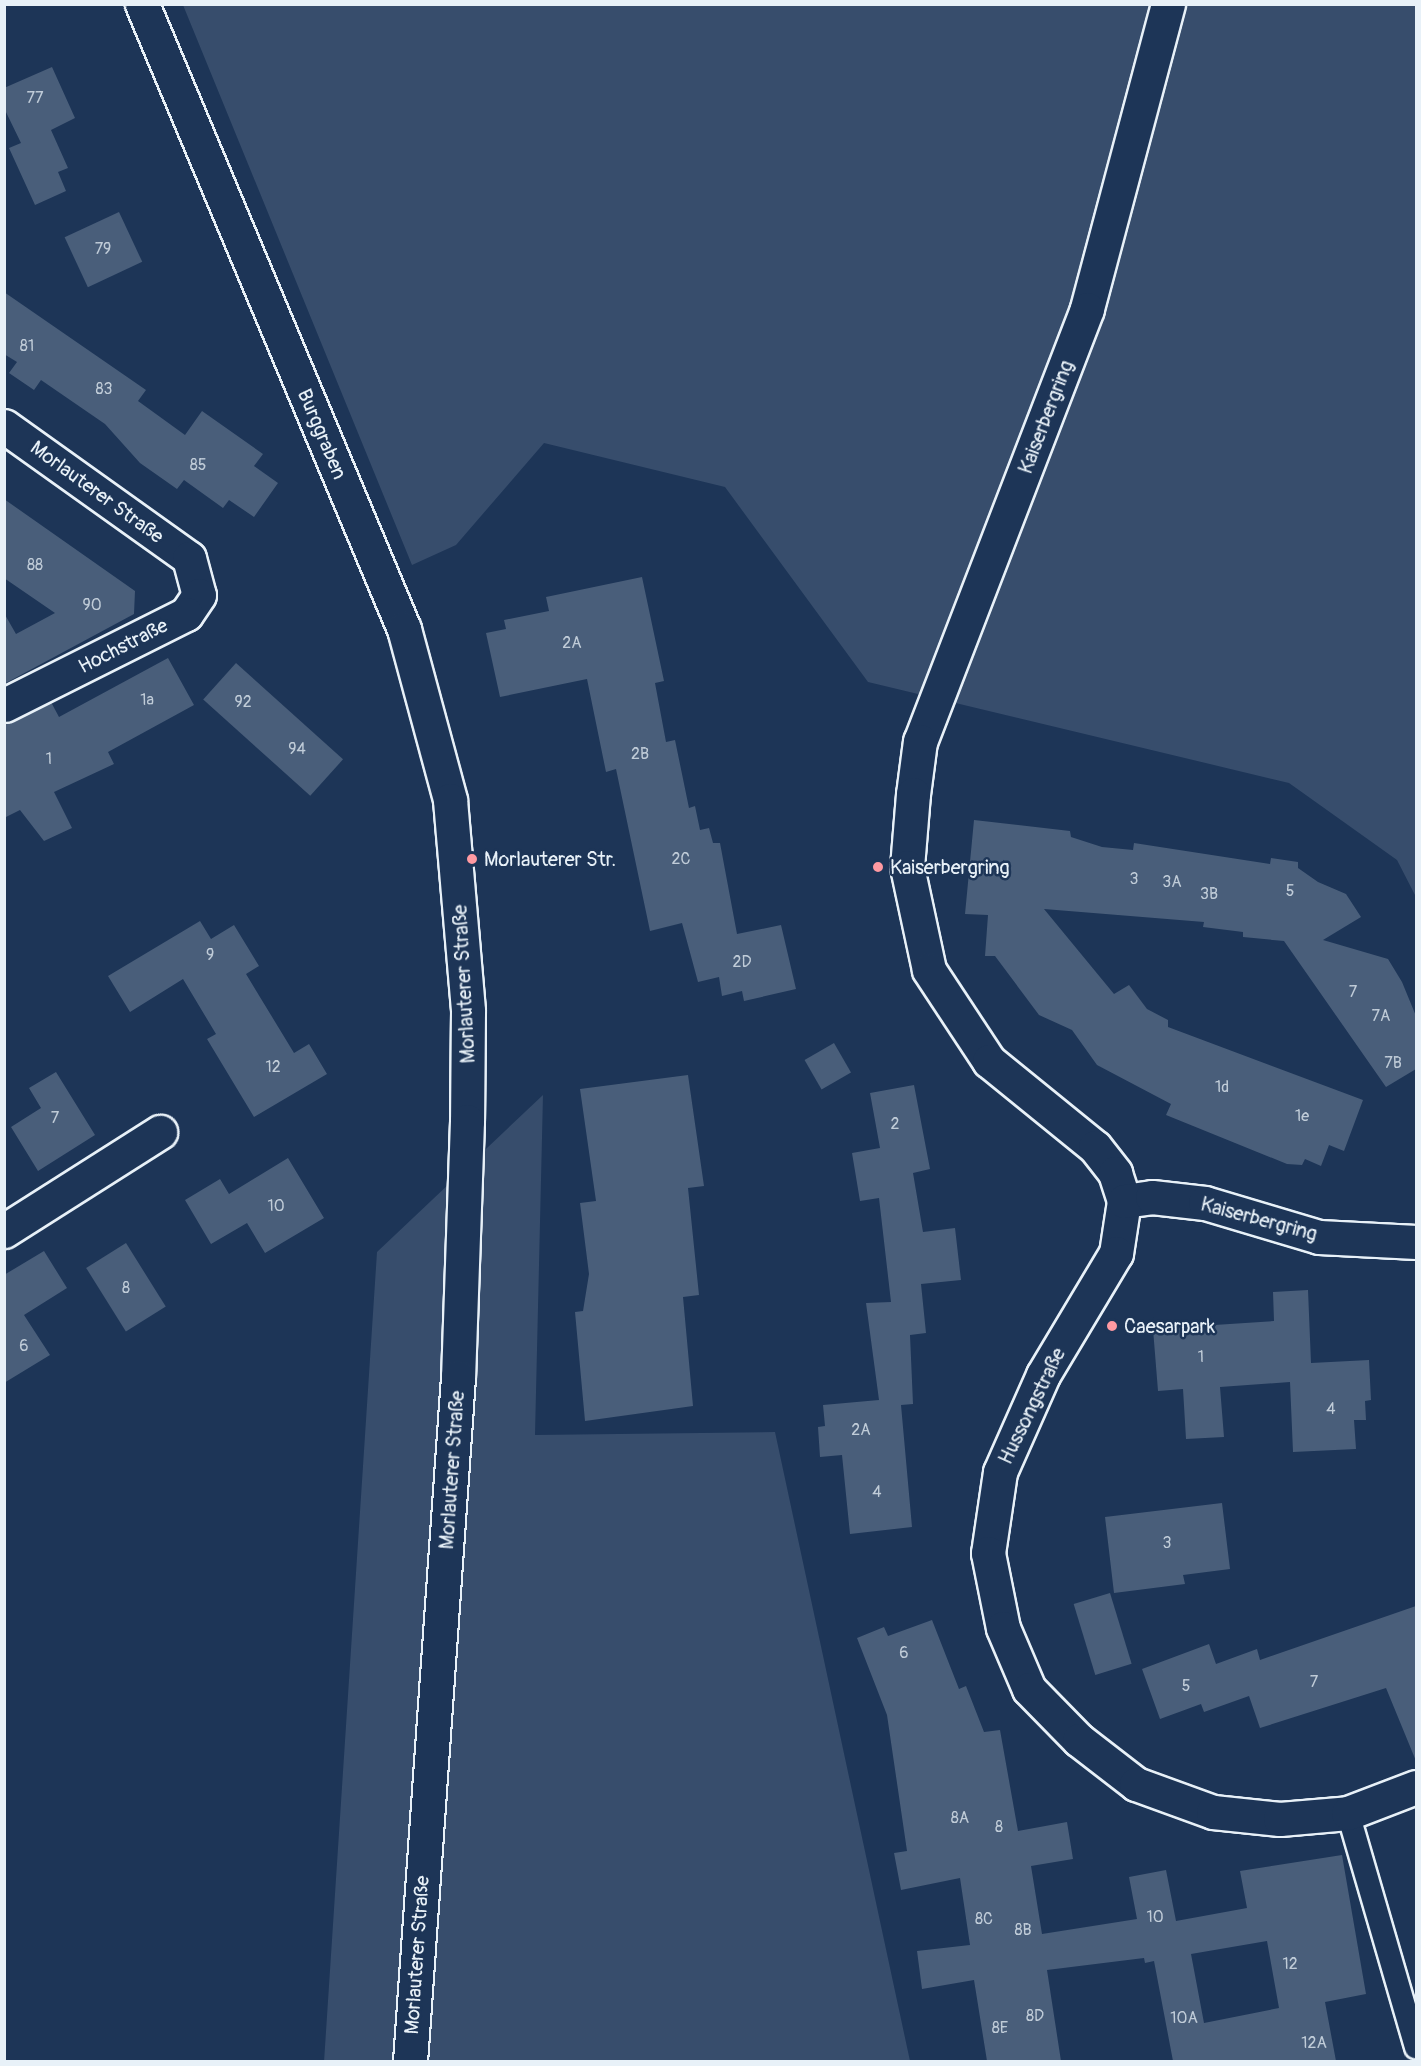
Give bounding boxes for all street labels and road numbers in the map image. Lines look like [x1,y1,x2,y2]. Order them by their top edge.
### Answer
street label: Kaiserbergring [1013,357,1079,477]
street label: Burggraben [292,385,352,483]
street label: Morlauterer Straße [26,436,168,548]
street label: Hochstraße [74,613,172,679]
street label: Morlauterer Straße [448,904,480,1064]
street label: Kaiserbergring [1198,1192,1320,1246]
street label: Hussongstraße [993,1344,1071,1468]
street label: Morlauterer Straße [434,1390,470,1550]
street label: Morlauterer Straße [399,1875,435,2035]

